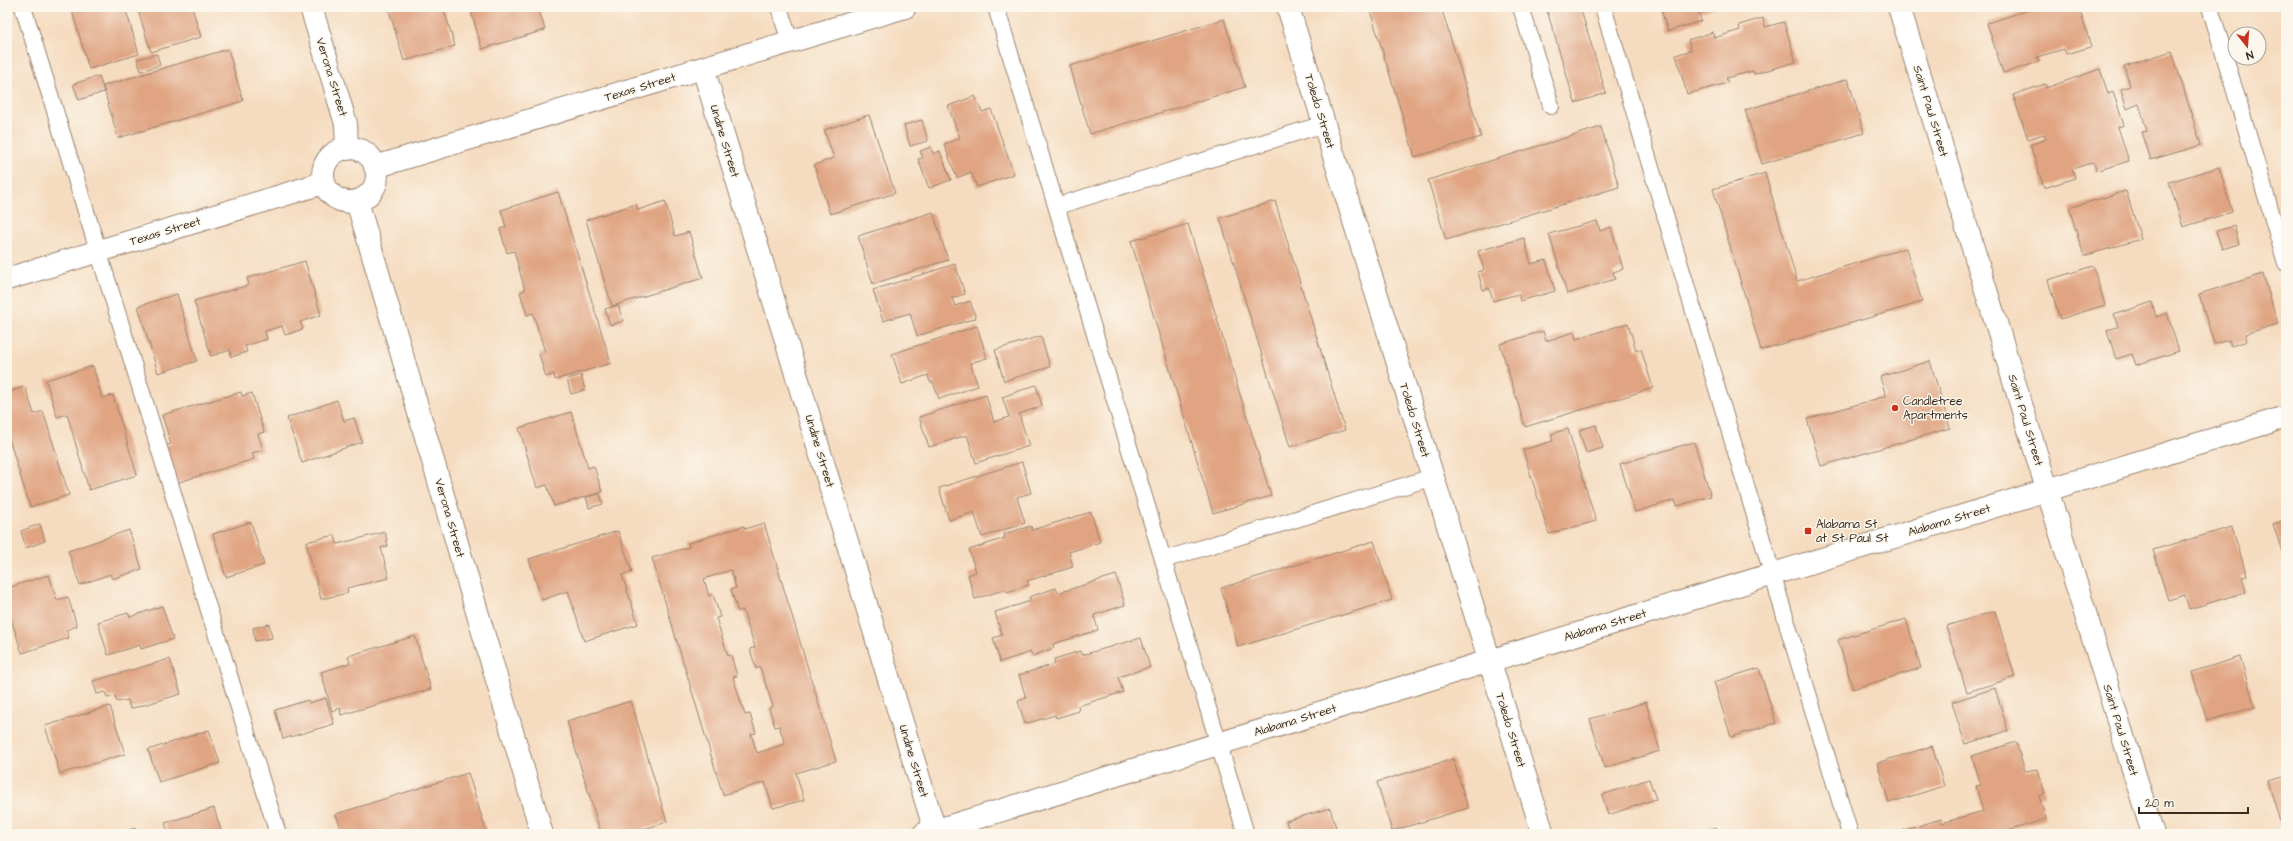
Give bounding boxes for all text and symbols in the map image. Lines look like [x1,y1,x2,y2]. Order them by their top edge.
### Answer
north arrow [2227,26,2267,66]
street label: Verona Street [312,36,352,119]
text: N [2244,47,2255,63]
street label: Saint Paul Street [1909,63,1953,159]
street label: Texas Street [602,69,678,106]
street label: Toledo Street [1300,72,1339,151]
street label: Undine Street [705,103,744,180]
street label: Texas Street [127,213,203,250]
street label: Saint Paul Street [2004,372,2048,468]
street label: Toledo Street [1395,381,1434,460]
place label: Candletree Apartments [1903,393,1968,424]
marker: Candletree Apartments [1890,403,1900,413]
street label: Undine Street [800,413,839,490]
street label: Verona Street [430,477,469,560]
street label: Alabama Street [1906,500,1993,541]
place label: Alabama St at St Paul St [1816,516,1888,547]
marker: Alabama St at St Paul St [1803,526,1813,536]
street label: Alabama Street [1562,605,1649,646]
street label: Saint Paul Street [2099,682,2143,778]
street label: Toledo Street [1491,691,1530,770]
street label: Alabama Street [1252,700,1339,741]
street label: Undine Street [894,723,933,800]
scale bar [2139,789,2248,815]
text: 20 m [2145,795,2174,812]

